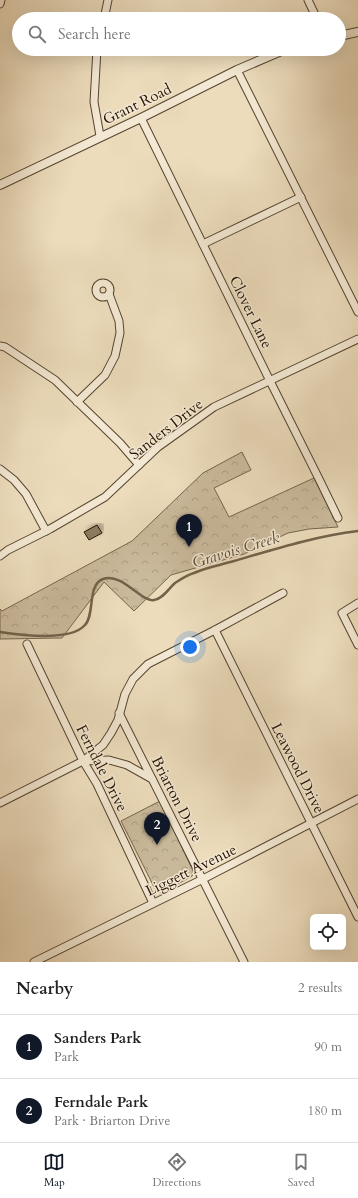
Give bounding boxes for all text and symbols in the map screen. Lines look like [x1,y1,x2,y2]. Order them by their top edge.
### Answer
search box [12,12,346,56]
icon: search [26,23,48,45]
text: Search here [58,24,131,44]
street label: Grant Road [99,79,175,129]
street label: Clover Lane [225,272,277,352]
street label: Sanders Drive [125,394,207,464]
pin: 1 [176,514,202,547]
water label: Gravois Creek [190,526,282,574]
your location [180,637,200,657]
street label: Leawood Drive [267,719,329,817]
street label: Ferndale Drive [72,721,133,815]
street label: Briarton Drive [147,753,207,845]
pin: 2 [144,812,170,845]
street label: Liggett Avenue [142,839,240,901]
map controls [310,914,346,950]
button: locate [310,914,346,950]
text: Nearby [16,977,73,1000]
text: 2 results [298,979,342,997]
text: Sanders Park [54,1028,142,1048]
text: 1 [26,1038,32,1056]
text: 90 m [314,1038,342,1056]
text: Park [54,1048,79,1066]
text: Ferndale Park [54,1092,148,1112]
text: 2 [26,1102,32,1120]
text: 180 m [308,1102,342,1120]
text: Park · Briarton Drive [54,1112,170,1130]
tab: Map [43,1151,65,1190]
tab: Directions [152,1151,201,1190]
tab: Saved [288,1151,315,1190]

